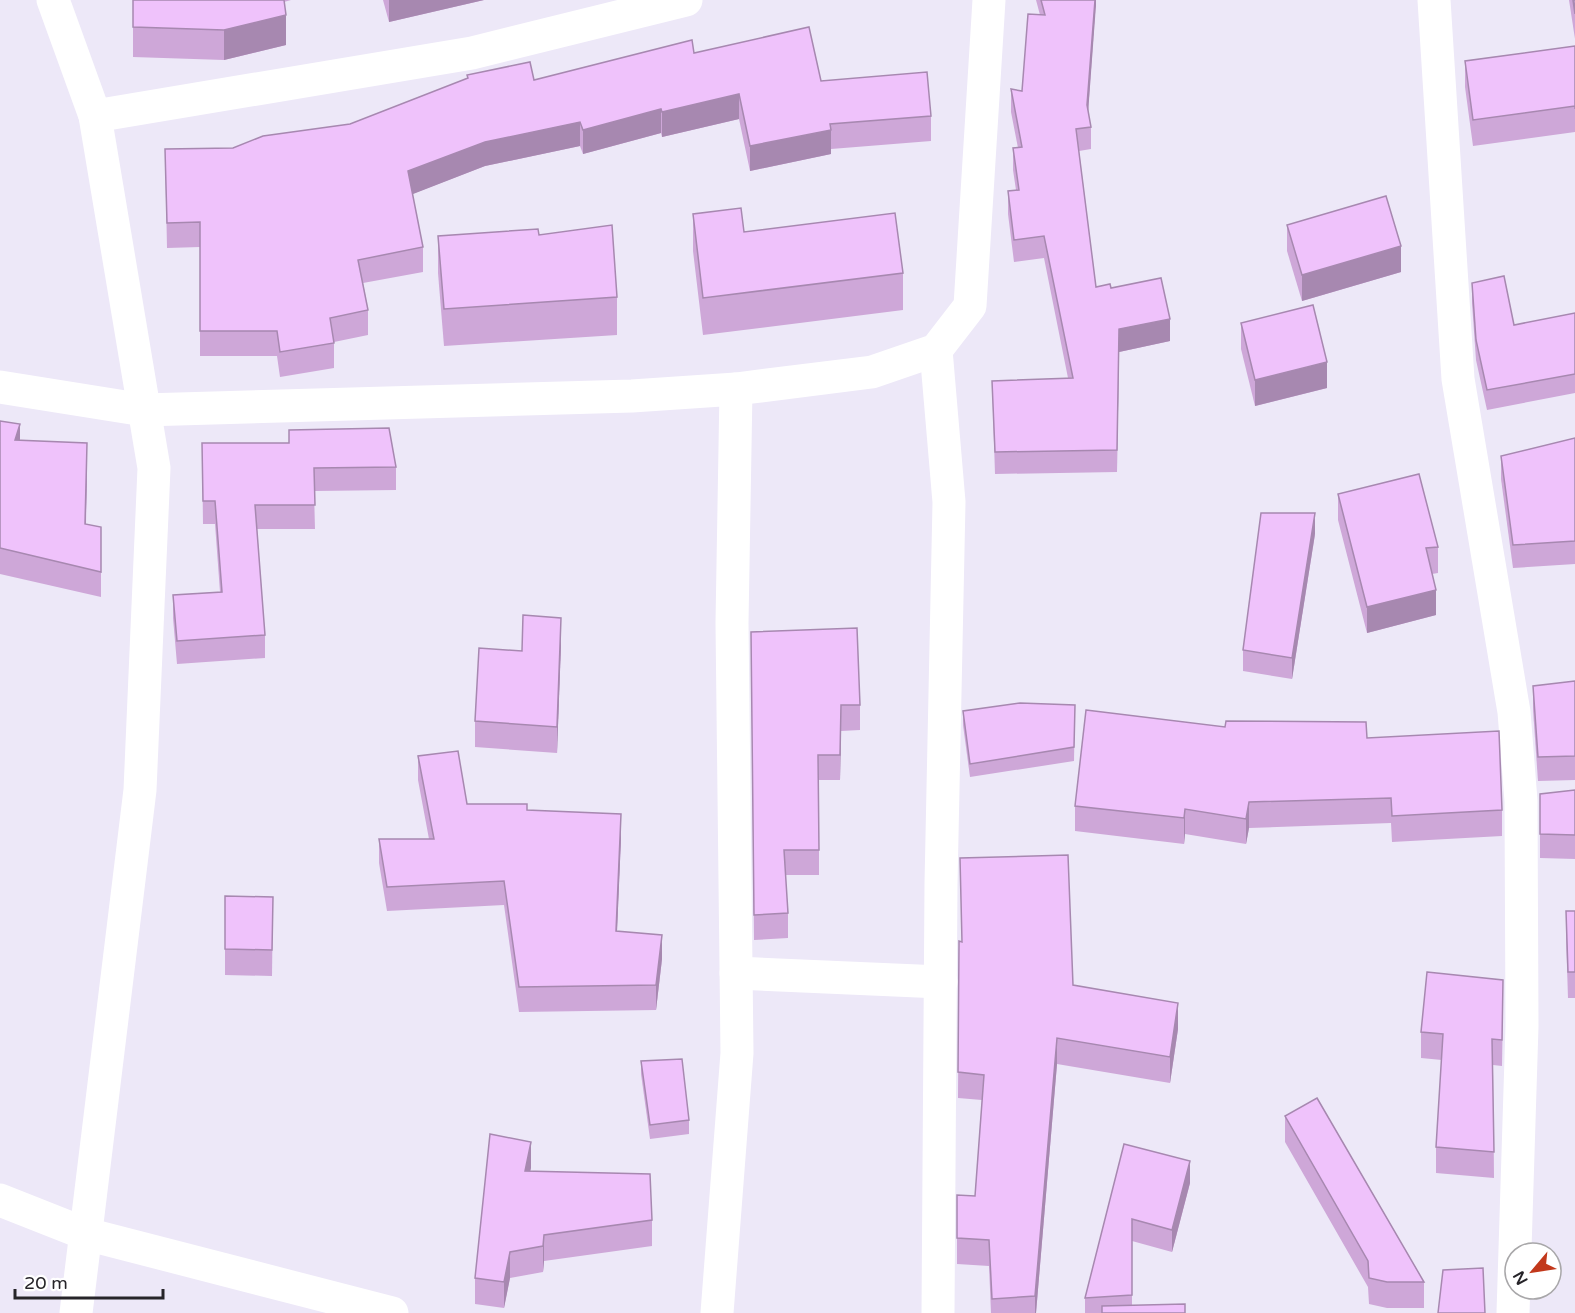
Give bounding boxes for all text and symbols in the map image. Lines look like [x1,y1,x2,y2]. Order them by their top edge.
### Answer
north arrow [1503,1241,1563,1301]
scale bar [15,1262,164,1300]
text: N [1509,1267,1533,1288]
text: 20 m [24,1272,68,1294]

